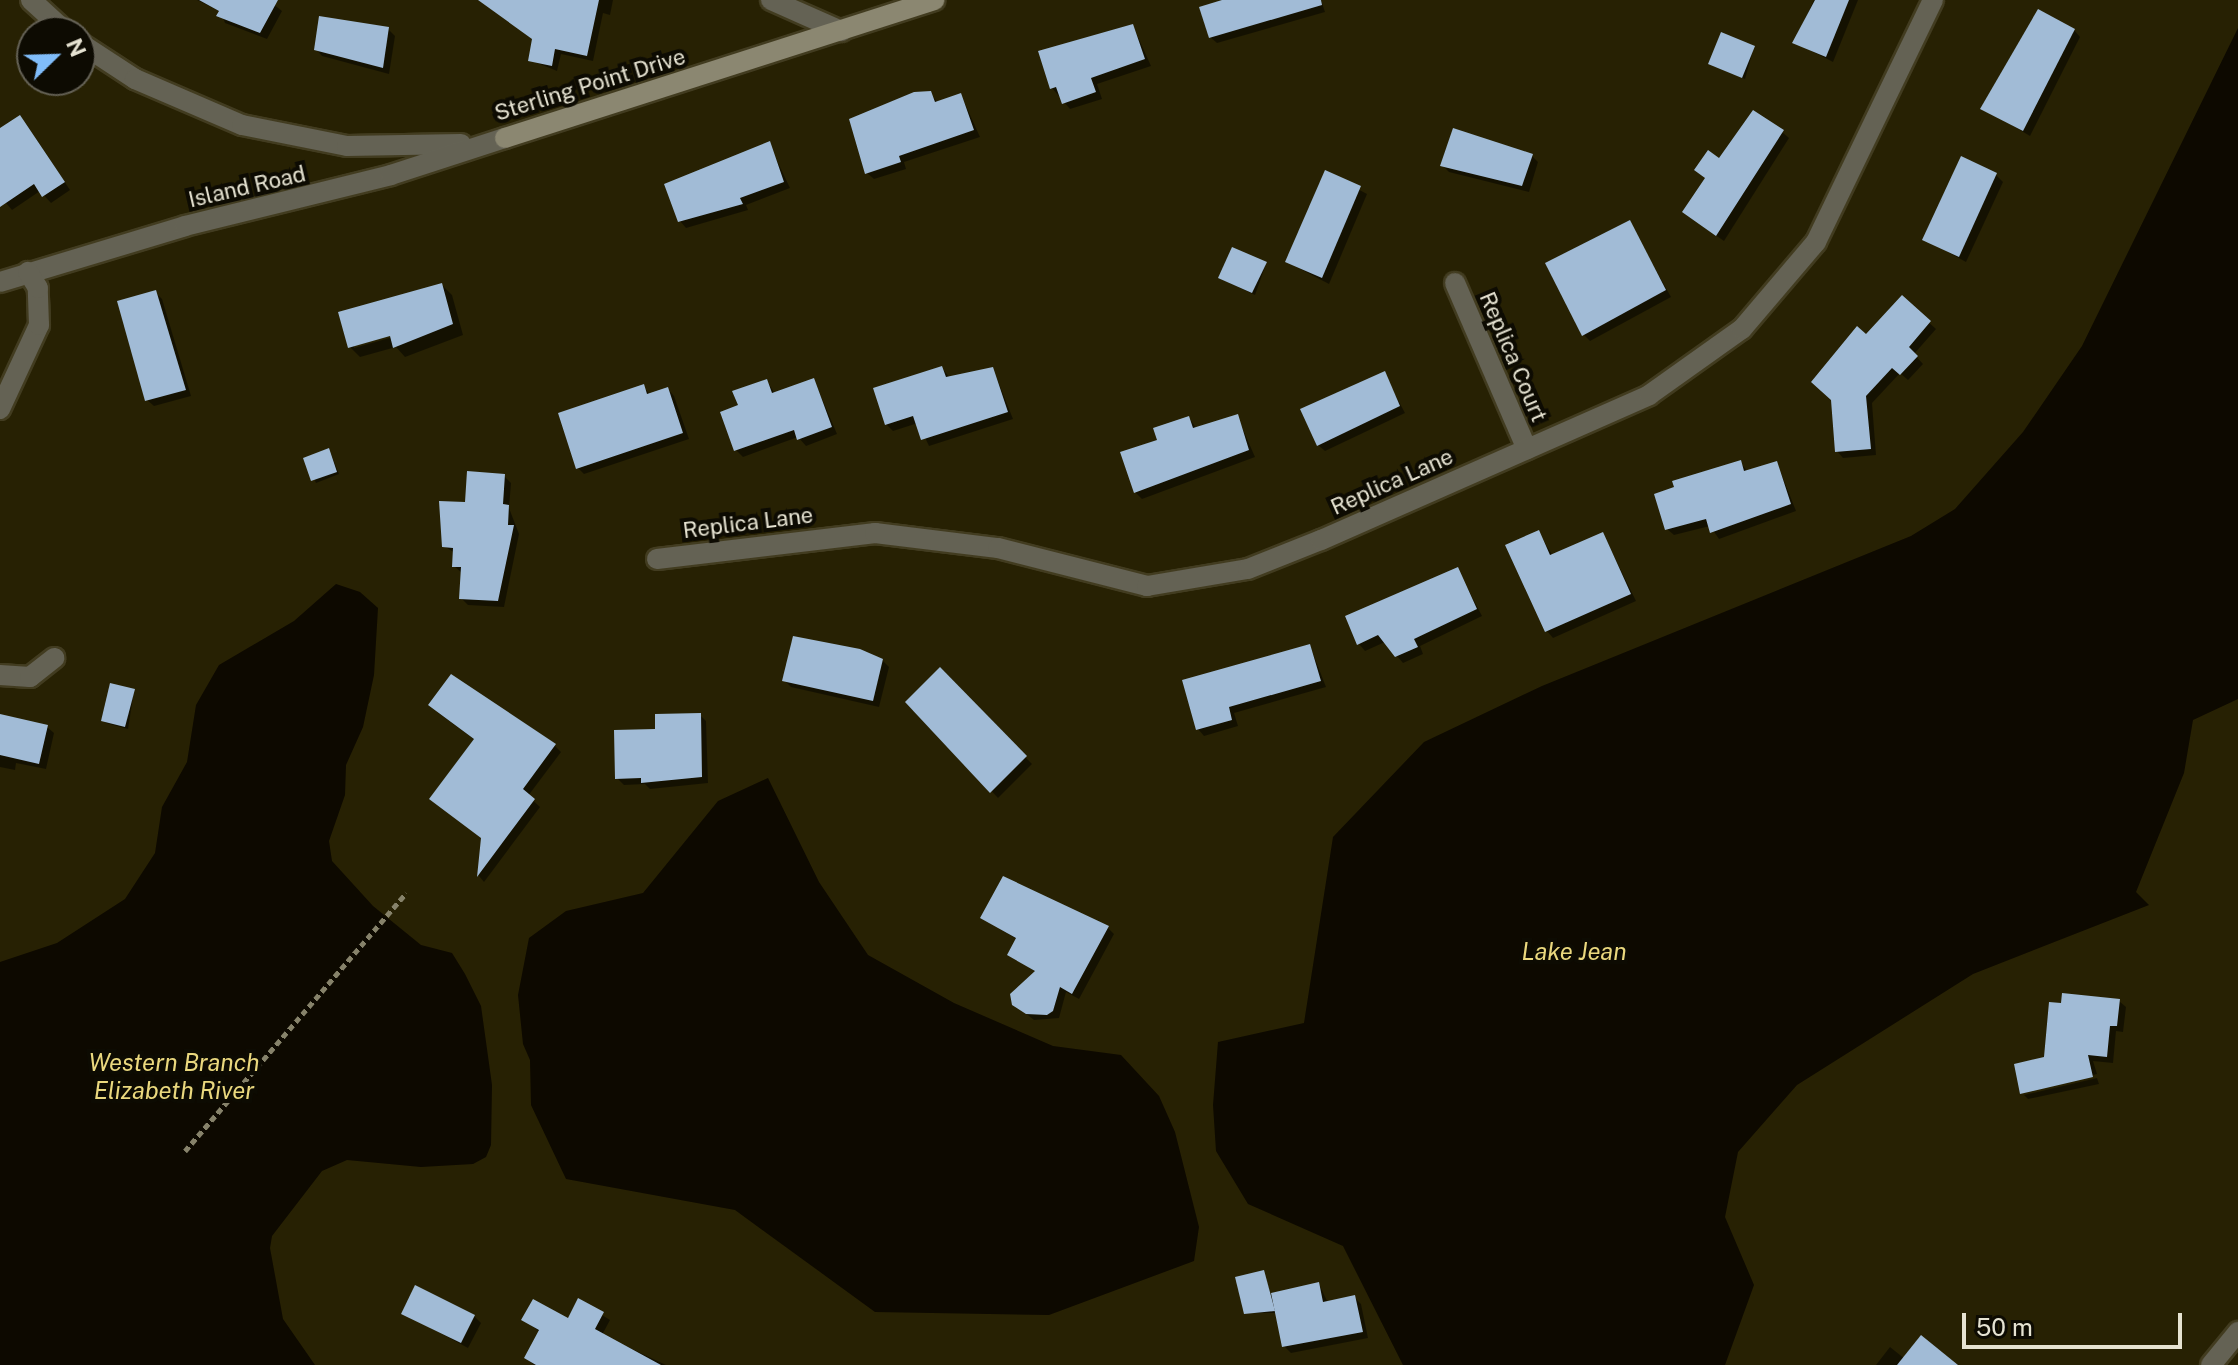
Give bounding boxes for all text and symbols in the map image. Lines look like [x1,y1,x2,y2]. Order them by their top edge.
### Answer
north arrow [16,16,96,96]
text: N [61,34,92,60]
street label: Sterling Point Drive [491,43,689,127]
street label: Island Road [186,161,308,213]
street label: Replica Court [1474,288,1552,426]
street label: Replica Lane [1327,443,1457,521]
street label: Replica Lane [681,502,815,544]
water label: Lake Jean [1521,938,1627,966]
water label: Western Branch Elizabeth River [88,1049,260,1105]
scale bar [1966,1297,2186,1347]
text: 50 m [1976,1313,2033,1341]

